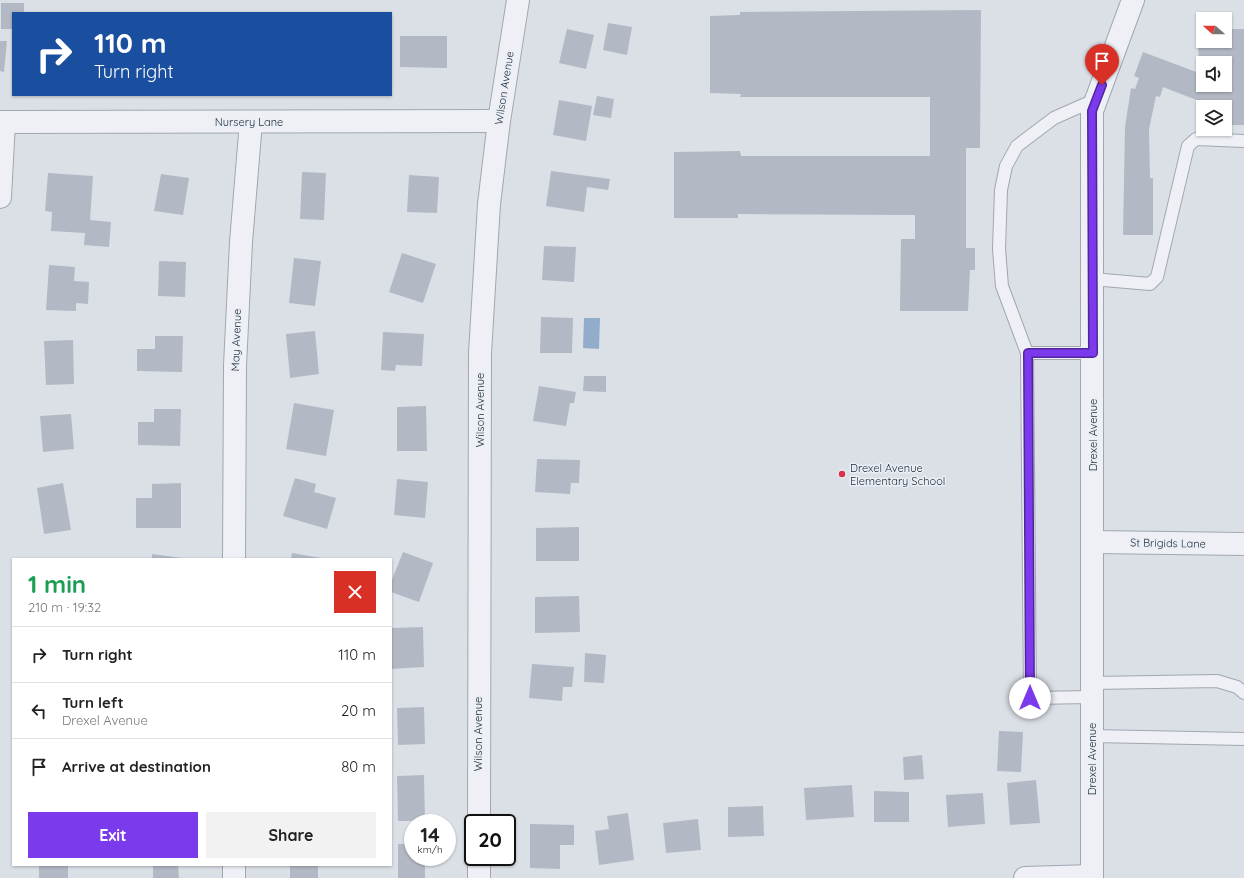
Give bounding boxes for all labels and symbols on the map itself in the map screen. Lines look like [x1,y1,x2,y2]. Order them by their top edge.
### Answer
north arrow [1196,12,1232,48]
pin [1085,44,1119,85]
street label: Wilson Avenue [491,50,517,126]
street label: Nursery Lane [215,115,283,129]
street label: May Avenue [228,308,244,372]
street label: Wilson Avenue [473,373,487,447]
street label: Drexel Avenue [1086,399,1100,471]
place label: Drexel Avenue Elementary School [850,461,945,488]
marker: Drexel Avenue Elementary School [837,469,847,479]
street label: St Brigids Lane [1130,535,1206,551]
position arrow [1009,677,1051,719]
street label: Wilson Avenue [471,697,485,771]
street label: Drexel Avenue [1085,723,1099,795]
speed limit sign: 20 [464,814,516,866]

